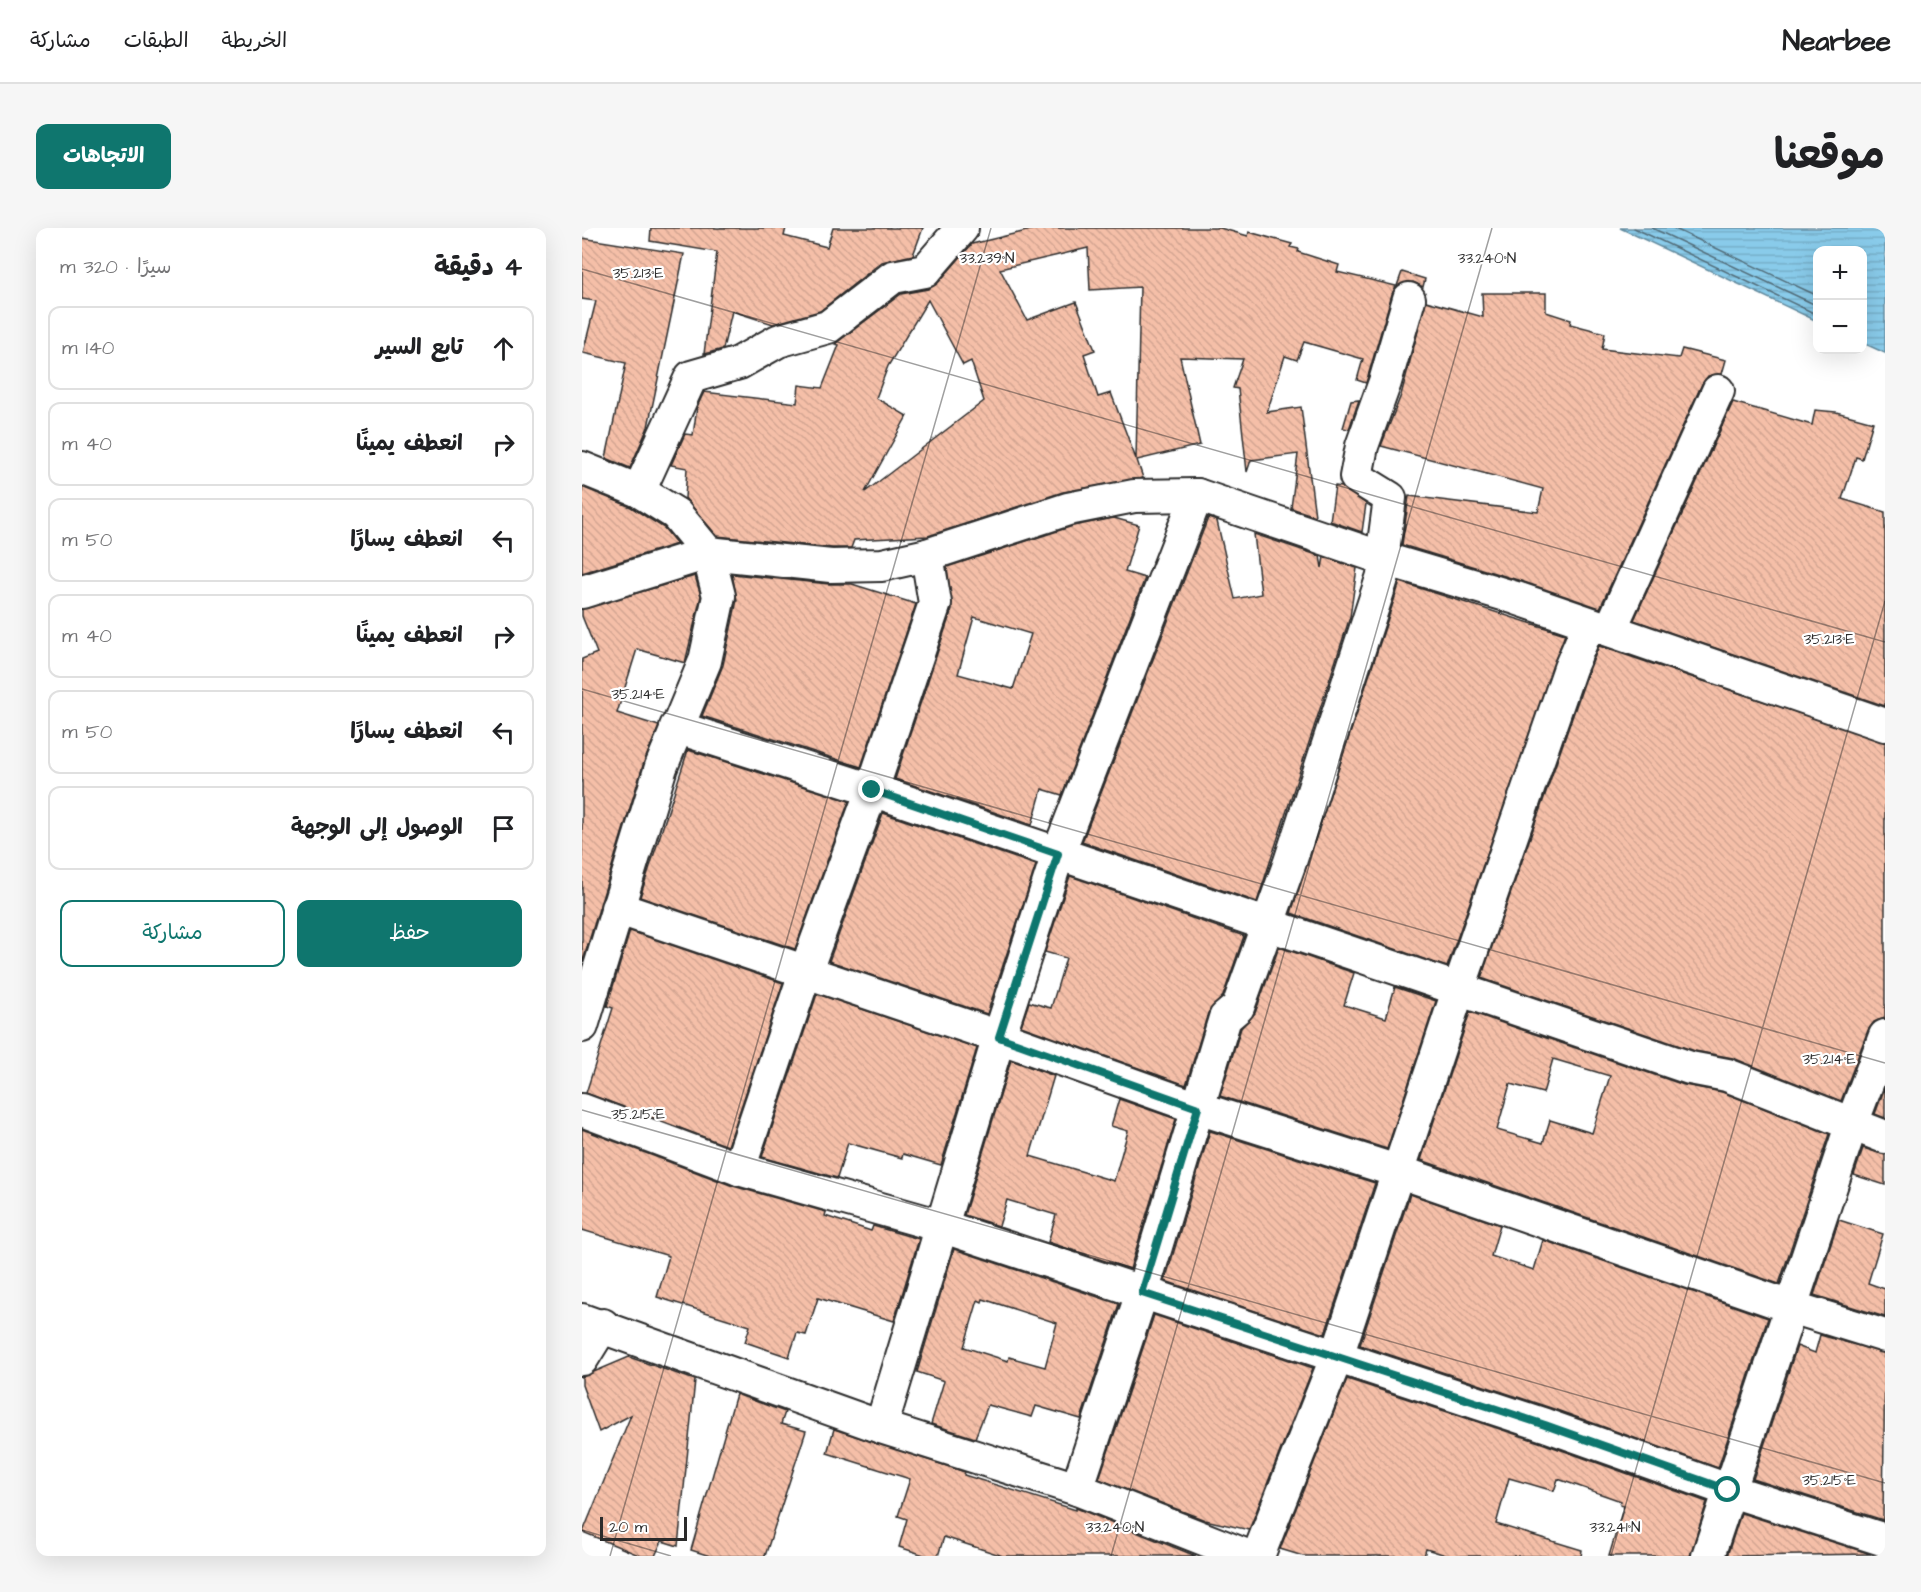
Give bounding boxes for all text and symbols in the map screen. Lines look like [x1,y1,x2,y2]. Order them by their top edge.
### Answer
text: Nearbee [1783,22,1891,61]
text: مشاركة [30,26,91,55]
text: الطبقات [124,26,189,55]
text: الخريطة [222,26,287,55]
button: الاتجاهات [36,124,171,189]
text: موقعنا [1774,127,1885,185]
map controls [1813,246,1867,354]
button: + [1813,246,1867,300]
text: 33.239°N [960,248,1014,269]
text: 33.240°N [1458,248,1516,269]
text: 4 دقيقة [434,249,522,285]
text: سيرًا · 320 m [60,253,171,281]
text: 35.213°E [613,263,663,284]
button: − [1813,300,1867,354]
text: تابع السير [376,332,463,363]
icon: ahead [487,332,520,365]
text: 140 m [62,334,114,362]
text: انعطف يمينًا [356,428,463,459]
icon: right [487,428,520,461]
text: 40 m [62,430,112,458]
text: انعطف يسارًا [350,524,463,555]
icon: left [487,524,520,557]
text: 50 m [62,526,112,554]
text: انعطف يمينًا [356,620,463,651]
icon: right [487,620,520,653]
text: 40 m [62,622,112,650]
text: 35.213°E [1804,629,1854,650]
text: 35.214°E [611,684,665,705]
text: انعطف يسارًا [350,716,463,747]
icon: left [487,716,520,749]
text: 50 m [62,718,112,746]
route end [858,776,884,802]
text: الوصول إلى الوجهة [291,812,463,843]
icon: arrive [487,812,520,845]
button: مشاركة [60,900,285,967]
button: حفظ [297,900,522,967]
text: 35.214°E [1802,1049,1856,1070]
text: 35.215°E [611,1104,665,1125]
text: 35.215°E [1802,1470,1856,1491]
route start [1714,1476,1740,1502]
scale bar [600,1514,687,1542]
text: 20 m [609,1516,647,1538]
text: 33.240°N [1086,1517,1144,1538]
text: 33.241°N [1590,1517,1640,1538]

